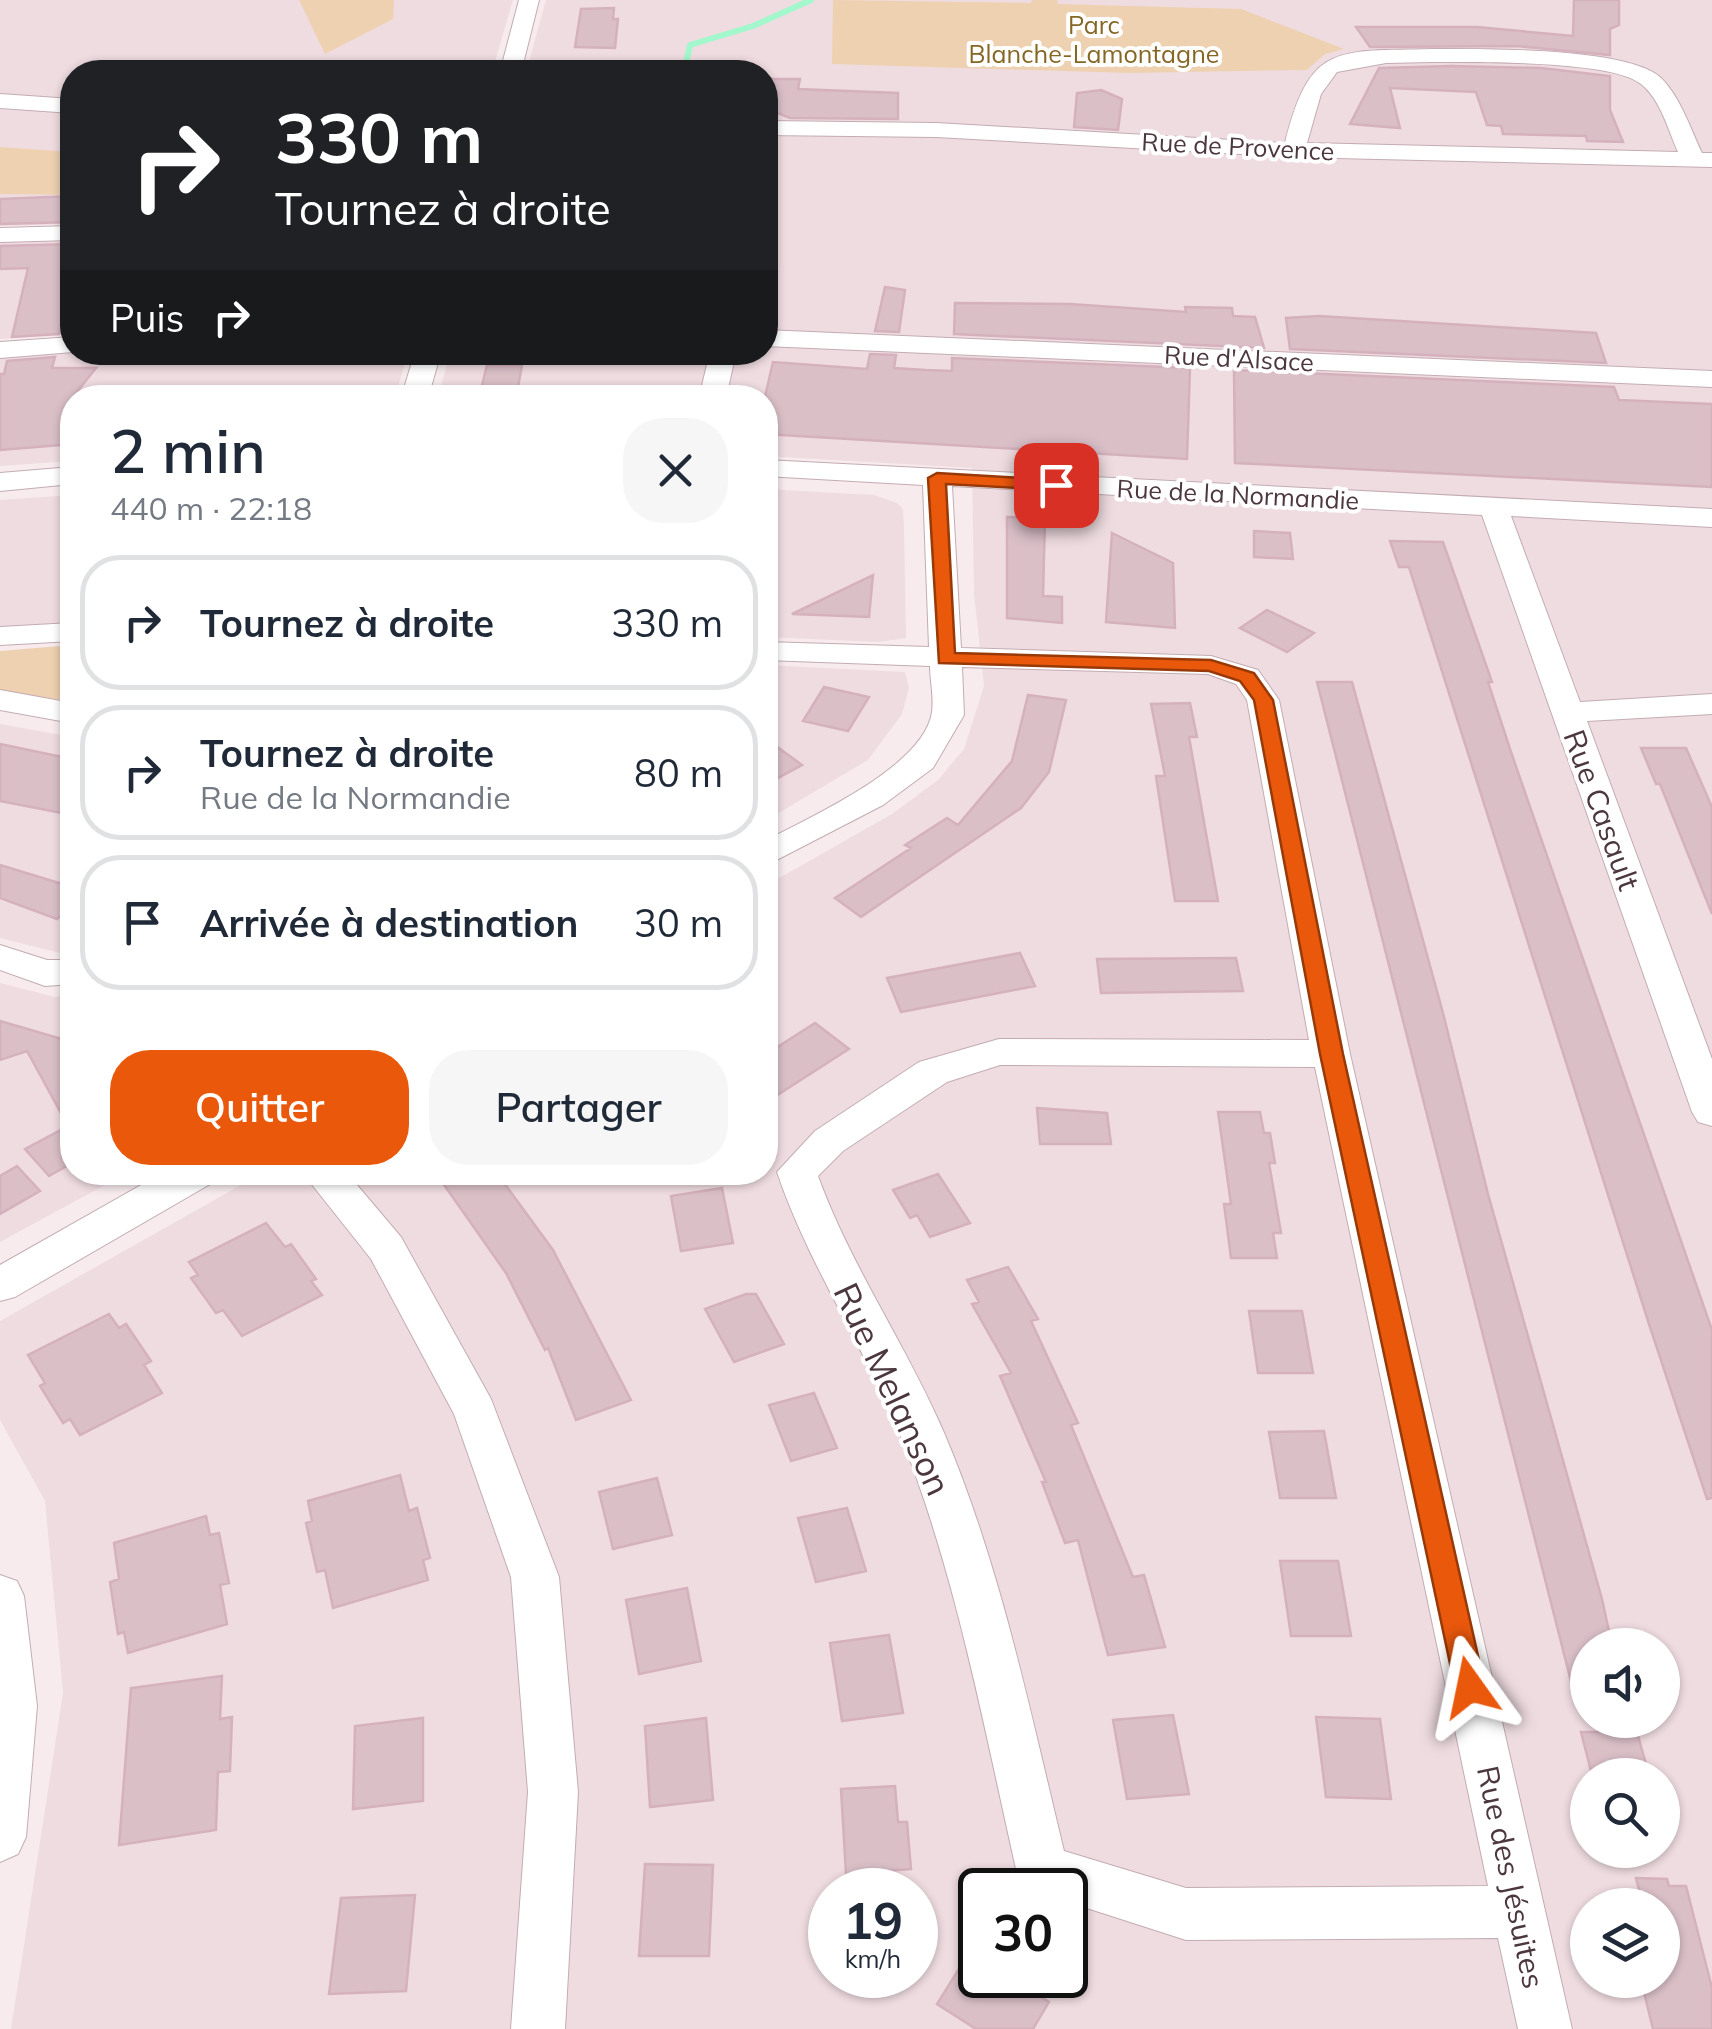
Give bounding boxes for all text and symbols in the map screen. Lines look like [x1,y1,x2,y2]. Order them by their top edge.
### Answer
park label: Parc Blanche-Lamontagne [969,9,1219,69]
text: 330 m [275,93,483,181]
icon: right [110,100,240,230]
street label: Rue de Provence [1141,125,1335,167]
text: Tournez à droite [275,180,611,236]
icon: right [204,290,259,345]
text: Puis [110,294,184,342]
street label: Rue d'Alsace [1163,339,1315,377]
text: 2 min [110,413,266,488]
button: close [623,418,728,523]
pin [1014,443,1099,528]
icon: arrive [1029,458,1084,513]
street label: Rue de la Normandie [1116,472,1360,516]
text: 440 m · 22:18 [110,488,312,528]
icon: right [115,595,170,650]
text: Tournez à droite [200,599,494,647]
text: 330 m [611,599,723,647]
street label: Rue Casault [1555,725,1649,895]
text: Tournez à droite [200,729,494,777]
icon: right [115,745,170,800]
text: 80 m [634,749,723,797]
text: Rue de la Normandie [200,777,511,817]
icon: arrive [115,895,170,950]
text: Arrivée à destination [200,899,578,947]
text: 30 m [634,899,723,947]
button: Quitter [110,1050,409,1165]
button: Partager [429,1050,728,1165]
street label: Rue Melanson [825,1276,961,1502]
map controls [1570,1628,1680,1998]
button: sound [1570,1628,1680,1738]
position arrow [1418,1635,1522,1739]
button: search [1570,1758,1680,1868]
street label: Rue des Jésuites [1469,1762,1553,1992]
speed limit sign: 30 [958,1868,1088,1998]
button: layers [1570,1888,1680,1998]
text: 19 [843,1889,903,1952]
text: km/h [845,1943,901,1974]

